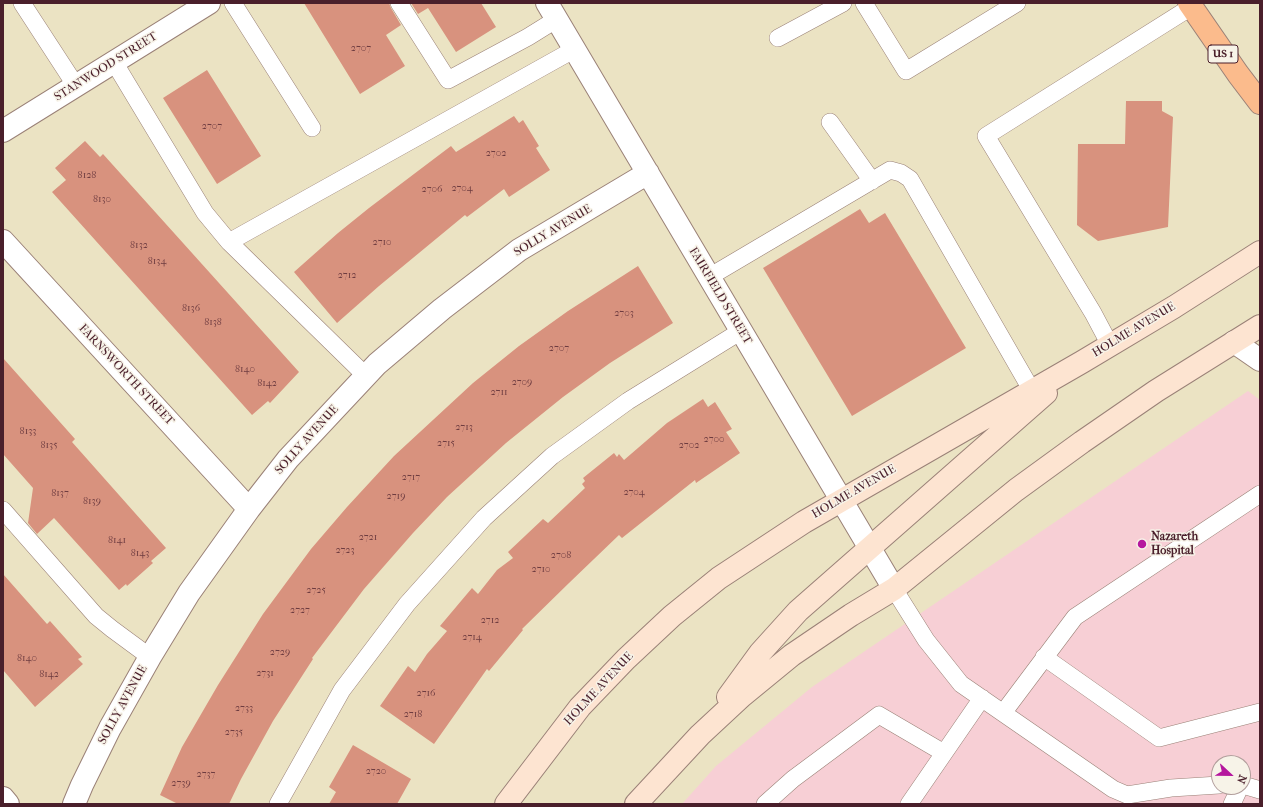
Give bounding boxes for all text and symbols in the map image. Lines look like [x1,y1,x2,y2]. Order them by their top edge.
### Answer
street label: STANWOOD STREET [52,29,160,105]
house number: 2707 [351,43,371,55]
road number: US 1 [1208,45,1238,63]
house number: 2707 [202,121,222,133]
house number: 2702 [486,148,506,160]
house number: 8128 [78,170,96,182]
house number: 2704 [451,183,473,195]
house number: 2706 [422,184,442,196]
house number: 8130 [93,194,111,206]
street label: SOLLY AVENUE [512,202,594,260]
house number: 2710 [373,237,391,249]
house number: 8132 [130,240,148,252]
street label: FAIRFIELD STREET [685,245,755,347]
house number: 8134 [148,256,166,268]
house number: 2712 [338,270,356,282]
street label: HOLME AVENUE [1090,299,1178,361]
house number: 8136 [182,303,200,315]
house number: 2703 [614,308,634,320]
house number: 8138 [204,317,222,329]
street label: FARNSWORTH STREET [75,321,177,429]
house number: 2707 [549,343,569,355]
house number: 8140 [235,364,255,376]
house number: 2709 [512,377,532,389]
house number: 8142 [257,378,277,390]
house number: 2711 [490,387,508,399]
street label: SOLLY AVENUE [272,402,342,478]
house number: 2713 [455,422,473,434]
house number: 8133 [20,426,36,438]
house number: 2700 [704,434,724,446]
house number: 2715 [437,438,455,450]
house number: 8135 [40,440,58,452]
house number: 2702 [679,440,699,452]
street label: HOLME AVENUE [809,462,899,522]
house number: 2717 [402,472,420,484]
house number: 2704 [623,487,645,499]
house number: 8137 [51,488,69,500]
house number: 2719 [387,491,405,503]
house number: 8139 [83,496,101,508]
place label: Nazareth Hospital [1151,530,1198,558]
house number: 2721 [359,532,377,544]
house number: 8141 [108,535,126,547]
marker: Nazareth Hospital [1136,538,1148,550]
house number: 2723 [335,545,355,557]
house number: 8143 [131,548,149,560]
house number: 2708 [551,550,571,562]
house number: 2710 [532,564,550,576]
house number: 2725 [306,585,326,597]
house number: 2727 [290,605,310,617]
house number: 2712 [481,615,499,627]
house number: 2714 [462,632,482,644]
house number: 2729 [270,647,290,659]
street label: HOLME AVENUE [561,649,637,729]
house number: 8140 [17,653,37,665]
street label: SOLLY AVENUE [95,663,151,747]
house number: 2731 [256,668,274,680]
house number: 8142 [39,669,59,681]
house number: 2716 [417,688,435,700]
house number: 2733 [235,703,253,715]
house number: 2718 [404,709,422,721]
house number: 2735 [225,727,243,739]
north arrow [1211,755,1251,795]
house number: 2720 [366,766,386,778]
house number: 2737 [197,769,215,781]
text: N [1234,773,1249,786]
house number: 2739 [171,778,191,790]

